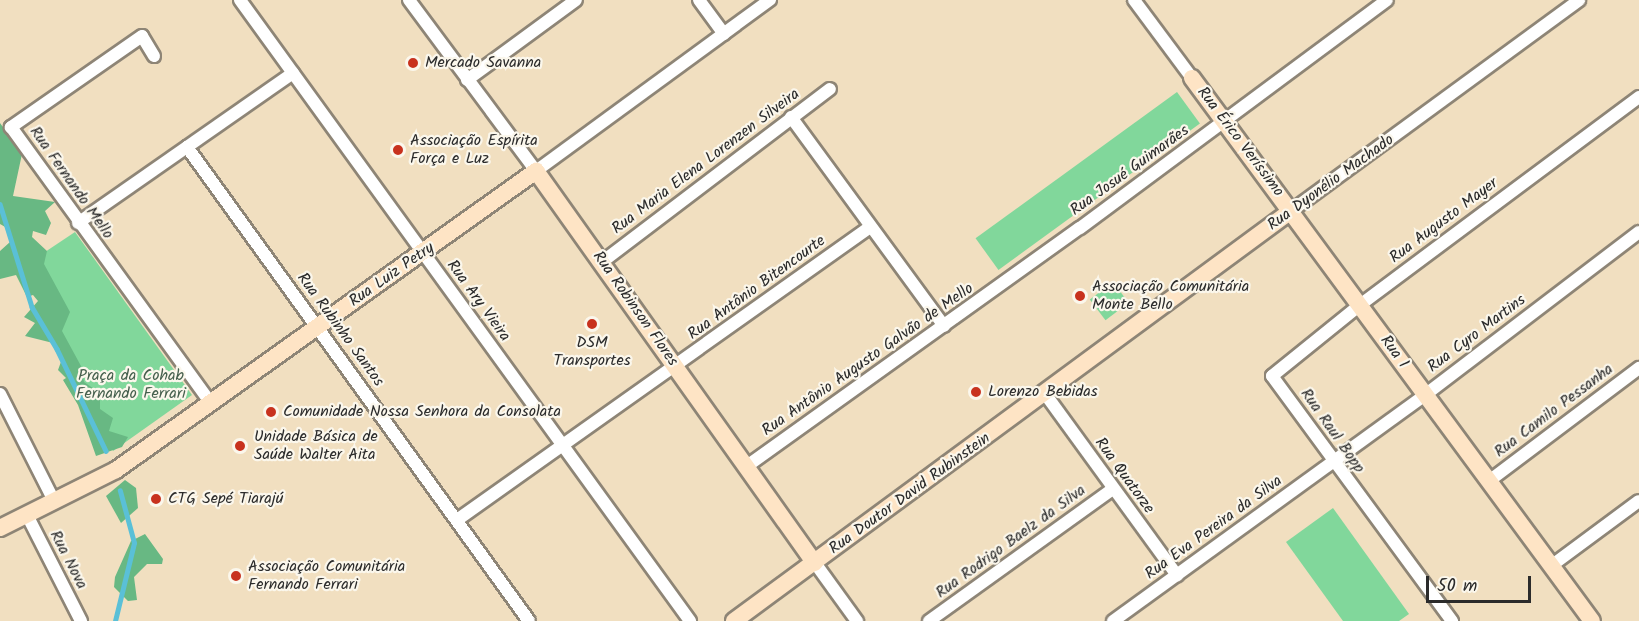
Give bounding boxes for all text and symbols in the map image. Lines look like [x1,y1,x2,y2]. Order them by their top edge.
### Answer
place label: Mercado Savanna [425,53,541,73]
marker: Mercado Savanna [406,56,420,70]
street label: Rua Érico Veríssimo [1192,83,1288,201]
street label: Rua Maria Elena Lorenzen Silveira [608,85,804,239]
street label: Rua Josué Guimarães [1067,121,1193,221]
street label: Rua Fernando Mello [25,123,117,243]
place label: Associação Espírita Força e Luz [410,131,538,169]
street label: Rua Dyonélio Machado [1264,131,1398,235]
marker: Associação Espírita Força e Luz [391,143,405,157]
street label: Rua Augusto Mayer [1386,174,1502,268]
street label: Rua Antônio Bitencourte [684,232,830,344]
street label: Rua Luiz Petry [346,239,438,311]
street label: Rua Robinson Flores [588,248,682,370]
street label: Rua Ary Vieira [442,257,514,345]
street label: Rua Rubinho Santos [292,269,388,391]
place label: Associação Comunitária Monte Bello [1092,277,1249,315]
street label: Rua Antônio Augusto Galvão de Mello [759,279,977,441]
marker: Associação Comunitária Monte Bello [1073,289,1087,303]
street label: Rua Cyro Martins [1424,291,1530,377]
marker: DSM Transportes [585,317,599,331]
street label: Rua 1 [1376,332,1412,372]
place label: DSM Transportes [553,333,631,371]
street label: Rua Camilo Pessanha [1491,360,1617,462]
park label: Praça da Cohab Fernando Ferrari [76,366,186,404]
place label: Lorenzo Bebidas [988,382,1098,402]
marker: Lorenzo Bebidas [969,385,983,399]
street label: Rua Raul Bopp [1296,385,1368,477]
place label: Comunidade Nossa Senhora da Consolata [283,402,561,422]
marker: Comunidade Nossa Senhora da Consolata [264,405,278,419]
place label: Unidade Básica de Saúde Walter Aita [254,427,378,465]
street label: Rua Doutor David Rubinstein [826,429,994,559]
street label: Rua Quatorze [1090,434,1158,518]
marker: Unidade Básica de Saúde Walter Aita [231,437,249,455]
street label: Rua Eva Pereira da Silva [1142,472,1286,584]
street label: Rua Rodrigo Baelz da Silva [932,481,1090,603]
place label: CTG Sepé Tiarajú [168,489,284,509]
marker: CTG Sepé Tiarajú [149,492,163,506]
street label: Rua Nova [45,527,91,593]
place label: Associação Comunitária Fernando Ferrari [248,557,405,595]
scale bar [1429,564,1534,602]
marker: Associação Comunitária Fernando Ferrari [229,569,243,583]
text: 50 m [1437,572,1477,601]

